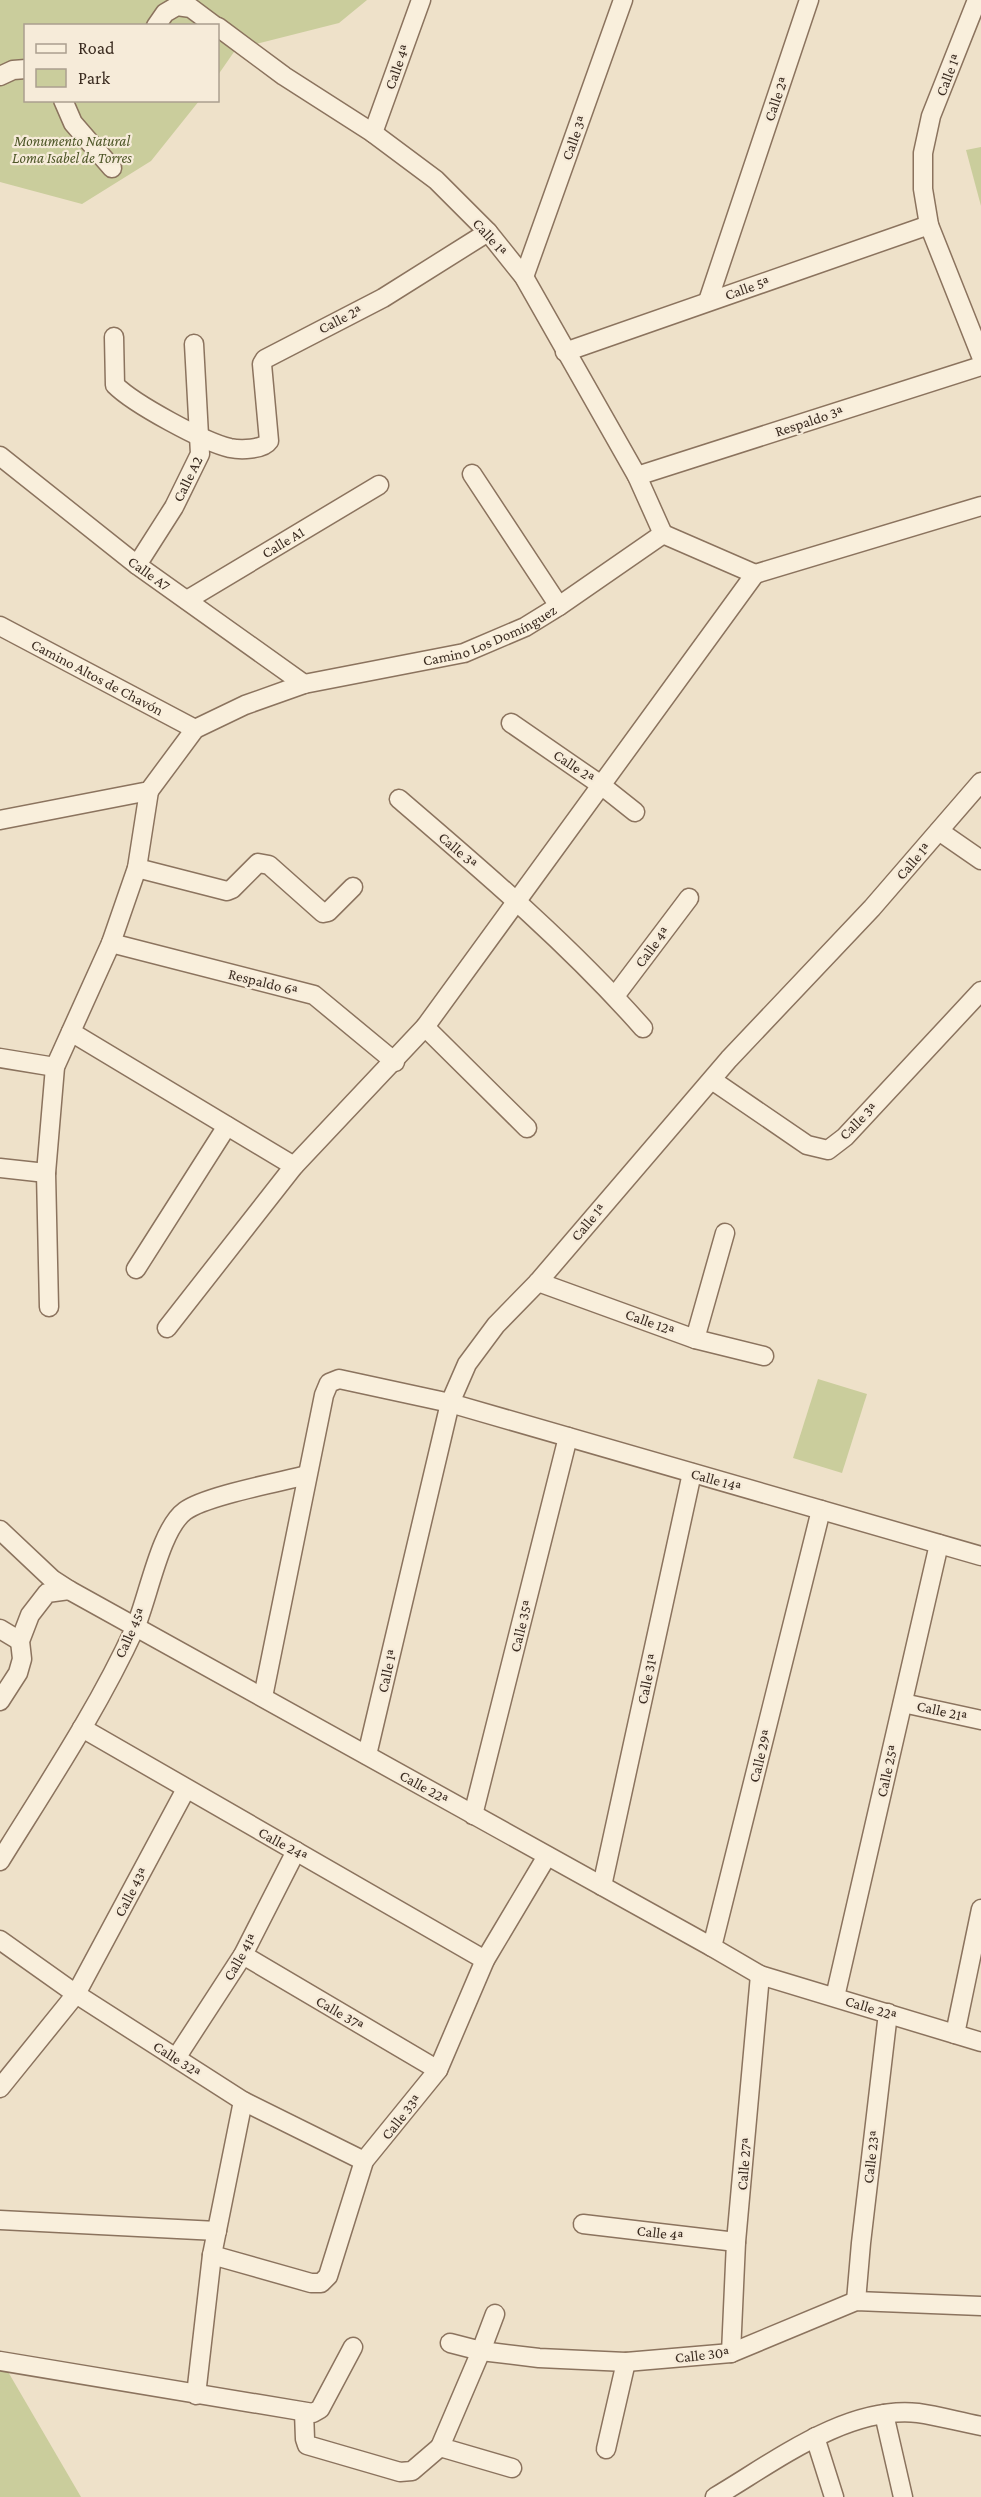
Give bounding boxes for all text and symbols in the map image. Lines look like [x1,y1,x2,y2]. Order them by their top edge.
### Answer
legend [24,24,219,102]
text: Road [78,38,115,58]
street label: Calle 4ª [382,42,413,92]
street label: Calle 1ª [933,52,963,98]
text: Park [78,68,110,88]
street label: Calle 2ª [761,74,791,123]
street label: Calle 3ª [559,114,589,162]
park label: Monumento Natural Loma Isabel de Torres [12,133,132,166]
street label: Calle 1ª [469,215,511,259]
street label: Calle 5ª [723,273,771,303]
street label: Calle 2ª [316,301,364,337]
street label: Respaldo 3ª [773,402,845,440]
street label: Calle A2 [170,454,206,504]
street label: Calle A1 [259,524,307,561]
street label: Calle A7 [125,553,173,594]
street label: Camino Los Domínguez [421,602,559,669]
street label: Camino Altos de Chavón [29,636,166,719]
street label: Calle 2ª [550,747,598,786]
street label: Calle 3ª [435,829,481,871]
street label: Calle 1ª [893,839,934,883]
street label: Calle 4ª [632,923,672,970]
street label: Respaldo 6ª [226,966,300,999]
street label: Calle 3ª [836,1099,880,1143]
street label: Calle 1ª [568,1200,608,1244]
street label: Calle 12ª [623,1306,677,1338]
street label: Calle 14ª [689,1465,743,1495]
street label: Calle 35ª [507,1598,535,1654]
street label: Calle 45ª [111,1605,149,1661]
street label: Calle 1ª [374,1648,400,1694]
street label: Calle 31ª [634,1652,660,1706]
street label: Calle 21ª [915,1697,969,1725]
street label: Calle 29ª [746,1728,774,1784]
street label: Calle 25ª [873,1743,901,1799]
street label: Calle 22ª [397,1767,451,1807]
street label: Calle 24ª [256,1824,310,1864]
street label: Calle 43ª [111,1864,151,1919]
street label: Calle 41ª [220,1931,260,1983]
street label: Calle 37ª [313,1993,367,2034]
street label: Calle 22ª [843,1993,899,2023]
street label: Calle 32ª [150,2038,204,2080]
street label: Calle 33ª [378,2091,424,2143]
street label: Calle 23ª [860,2129,882,2184]
street label: Calle 27ª [734,2137,754,2191]
street label: Calle 4ª [636,2222,684,2244]
street label: Calle 30ª [674,2344,730,2366]

